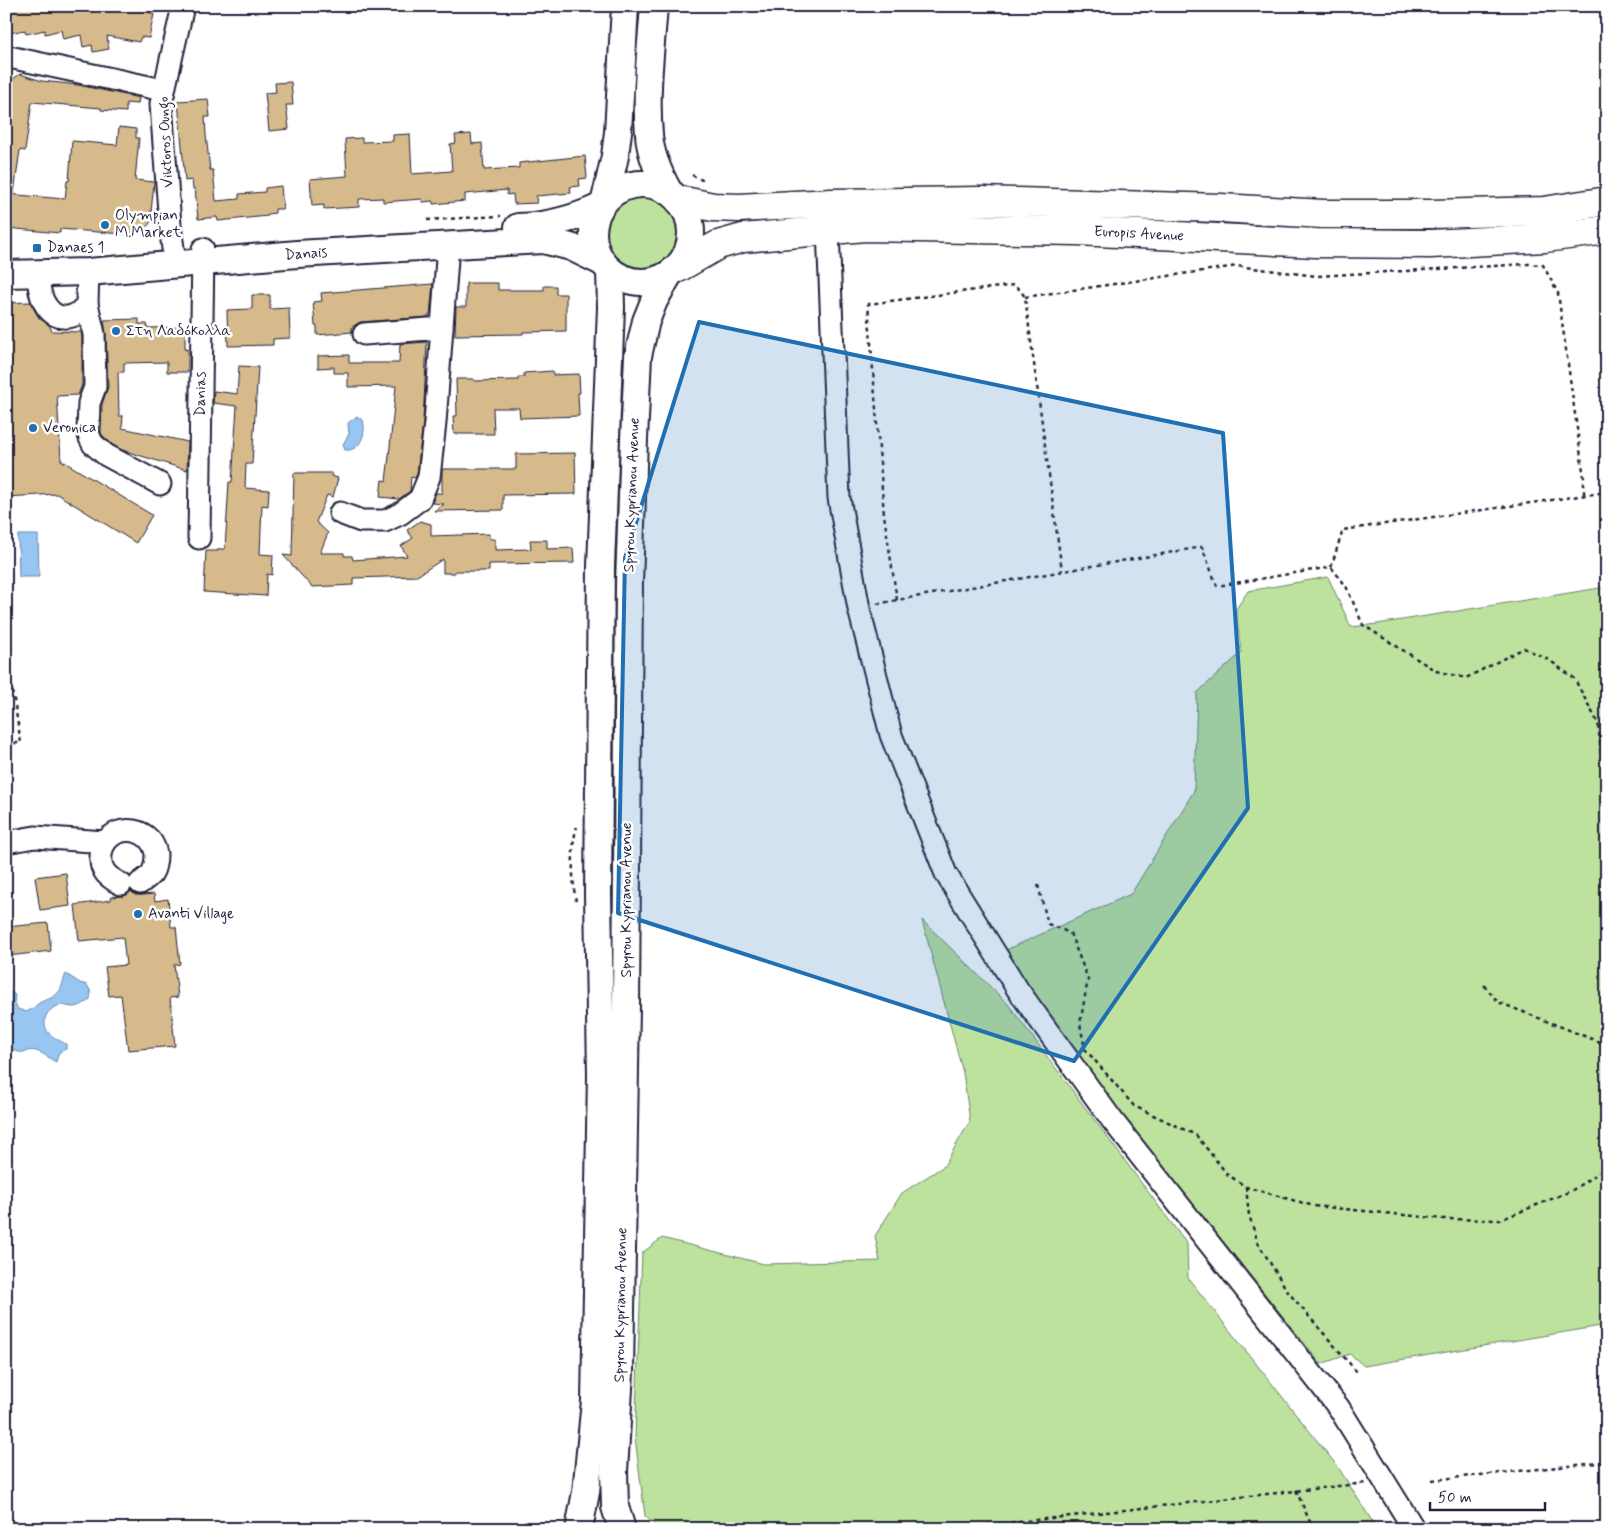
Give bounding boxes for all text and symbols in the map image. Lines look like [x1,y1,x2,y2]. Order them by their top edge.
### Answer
street label: Viktoros Oungo [154,96,179,188]
place label: Olympian M.Market [115,206,182,243]
marker: Olympian M.Market [99,219,111,231]
street label: Europis Avenue [1094,222,1185,246]
place label: Danaes 1 [47,238,104,258]
marker: Danaes 1 [31,242,43,254]
street label: Danais [284,243,328,265]
place label: Στη Λαδόκολλα [126,321,231,341]
marker: Στη Λαδόκολλα [110,325,122,337]
street label: Danias [191,371,211,417]
street label: Spyrou Kyprianou Avenue [619,417,645,573]
place label: Veronica [43,418,96,438]
marker: Veronica [27,422,39,434]
street label: Spyrou Kyprianou Avenue [617,822,637,978]
place label: Avanti Village [148,904,234,924]
marker: Avanti Village [132,908,144,920]
street label: Spyrou Kyprianou Avenue [610,1227,632,1383]
scale bar [1430,1480,1546,1512]
text: 50 m [1438,1488,1472,1508]

